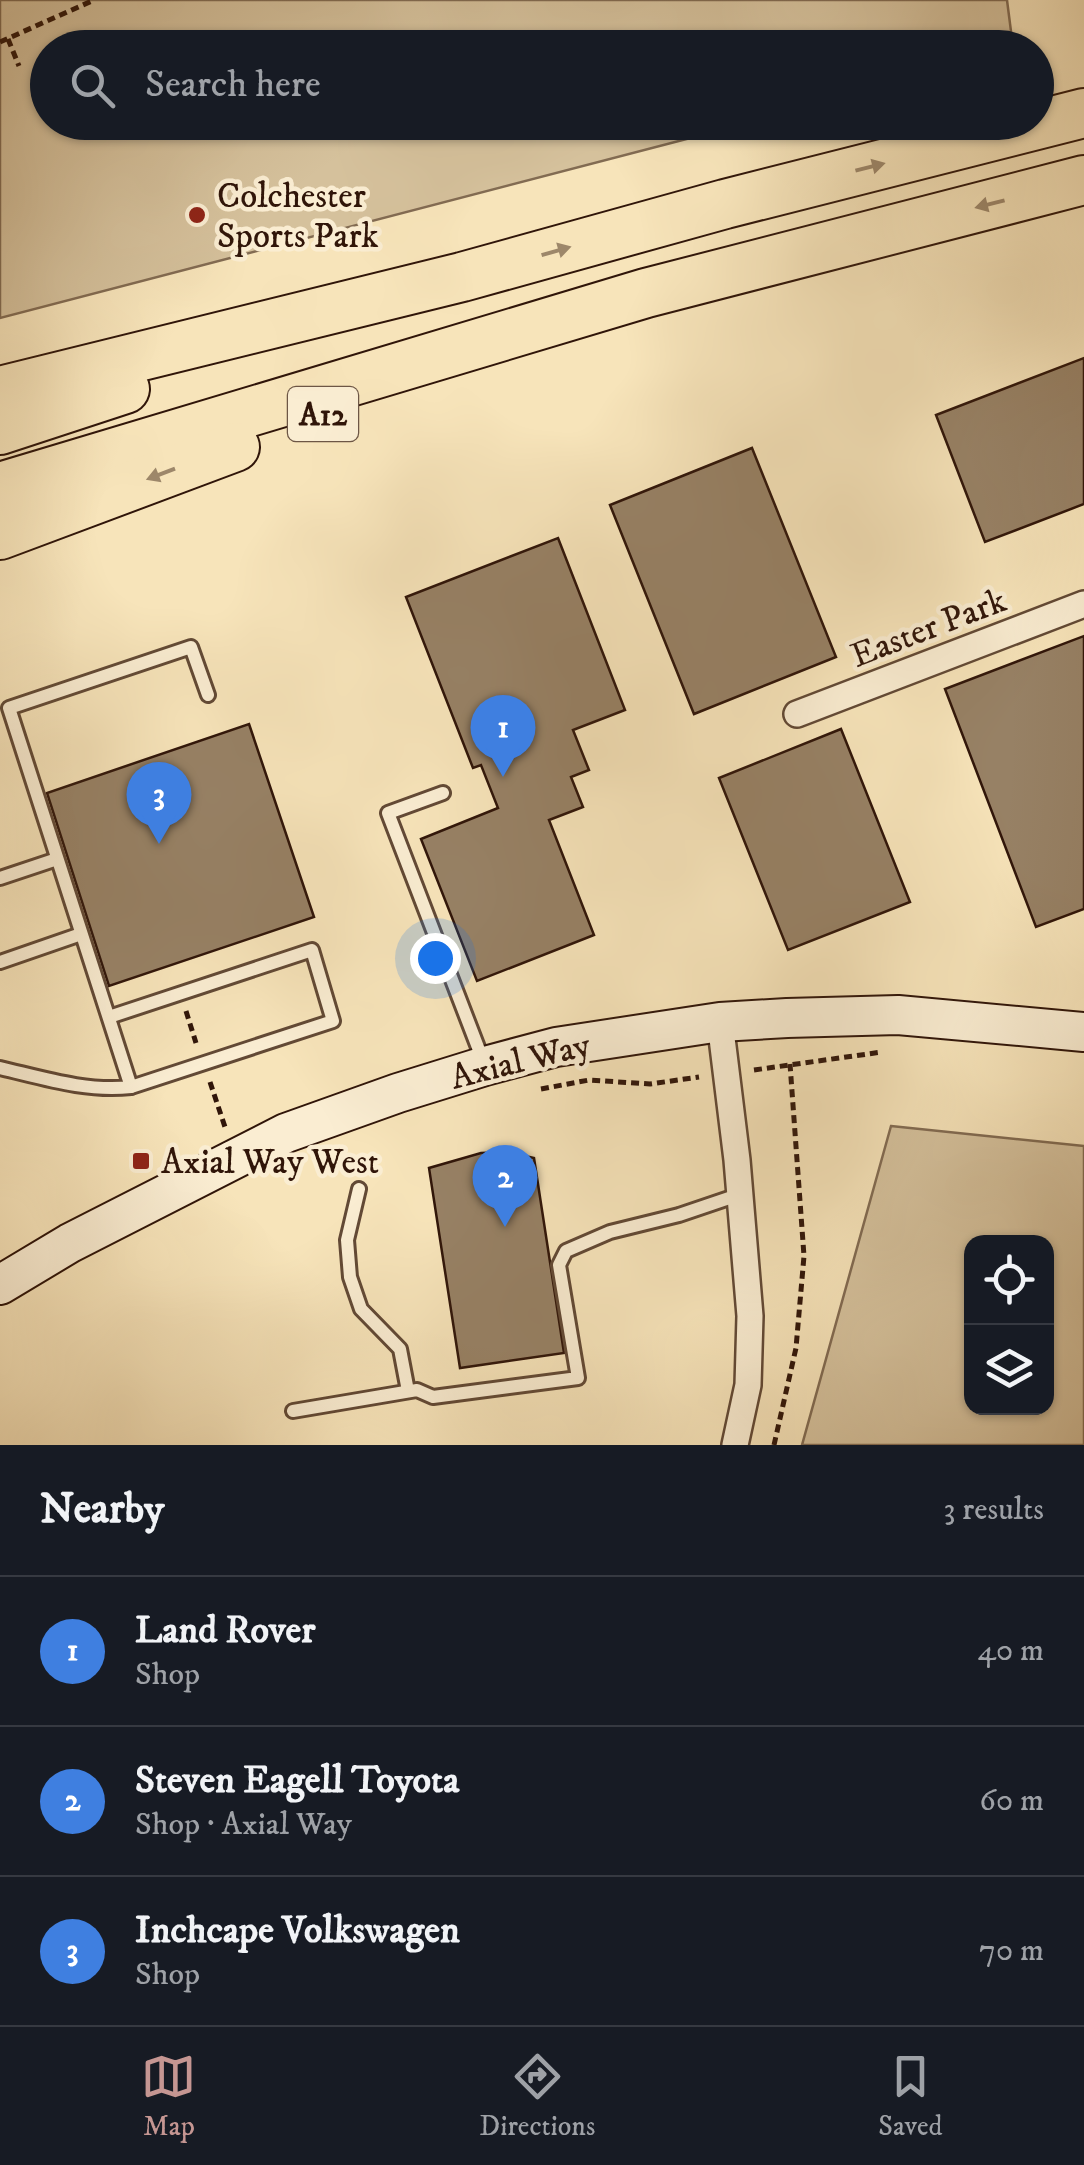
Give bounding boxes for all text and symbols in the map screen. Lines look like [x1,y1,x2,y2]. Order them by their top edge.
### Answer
search box [30,30,1054,140]
icon: search [65,58,120,113]
text: Search here [145,61,321,109]
one-way arrow [855,159,886,174]
place label: Colchester Sports Park [217,175,379,259]
one-way arrow [974,197,1005,213]
marker: Colchester Sports Park [186,204,208,226]
one-way arrow [541,243,572,258]
road number: A12 [288,387,358,441]
one-way arrow [146,467,176,483]
street label: Easter Park [845,579,1013,679]
pin: 1 [470,694,536,777]
pin: 3 [126,762,192,844]
your location [410,933,461,984]
street label: Axial Way [446,1023,595,1101]
place label: Axial Way West [161,1141,379,1185]
pin: 2 [472,1144,538,1227]
marker: Axial Way West [130,1150,152,1172]
map controls [964,1235,1054,1415]
button: locate [964,1235,1054,1325]
button: layers [964,1325,1054,1415]
text: Nearby [40,1484,164,1536]
text: 3 results [943,1490,1044,1530]
text: Land Rover [135,1607,315,1655]
text: 1 [67,1631,78,1671]
text: 40 m [977,1631,1044,1671]
text: Shop [135,1655,200,1695]
text: Steven Eagell Toyota [135,1757,459,1805]
text: 2 [65,1781,80,1821]
text: 60 m [979,1781,1044,1821]
text: Shop · Axial Way [135,1805,352,1845]
text: Inchcape Volkswagen [135,1907,460,1955]
text: 3 [67,1931,78,1971]
text: 70 m [979,1931,1044,1971]
text: Shop [135,1955,200,1995]
tab: Map [141,2049,196,2144]
tab: Directions [479,2049,595,2144]
tab: Saved [878,2049,943,2144]

